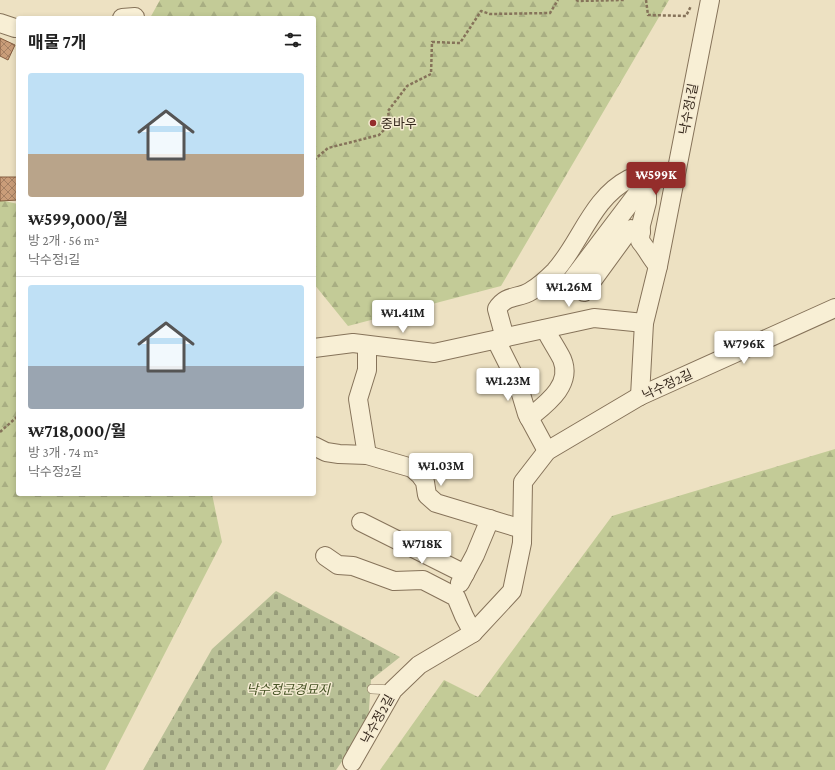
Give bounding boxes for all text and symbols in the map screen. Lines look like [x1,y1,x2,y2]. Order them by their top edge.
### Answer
icon: filters [282,29,304,51]
text: 매물 7개 [28,33,86,52]
street label: 낙수정1길 [676,82,701,136]
icon: home [130,99,202,171]
place label: 중바우 [381,116,417,131]
marker: 중바우 [368,118,378,128]
pin: ₩599K [628,162,684,196]
text: ₩599K [636,167,676,182]
text: ₩599,000/월 [28,210,128,229]
text: 방 2개 · 56 m² [28,233,99,248]
text: 낙수정1길 [28,252,80,267]
pin: ₩1.26M [536,274,602,308]
text: ₩1.26M [546,279,592,294]
pin: ₩1.41M [370,300,436,334]
text: ₩1.41M [381,305,425,320]
icon: home [130,311,202,383]
pin: ₩796K [716,331,772,365]
text: ₩796K [723,336,765,351]
street label: 낙수정2길 [640,366,695,403]
pin: ₩1.23M [475,368,541,402]
text: ₩1.23M [485,373,531,388]
text: ₩718,000/월 [28,422,126,441]
text: 방 3개 · 74 m² [28,445,99,460]
pin: ₩1.03M [408,453,474,487]
text: ₩1.03M [418,458,464,473]
text: 낙수정2길 [28,464,82,479]
pin: ₩718K [394,531,450,565]
text: ₩718K [402,536,442,551]
park label: 낙수정군경묘지 [246,682,331,697]
street label: 낙수정2길 [358,692,397,747]

